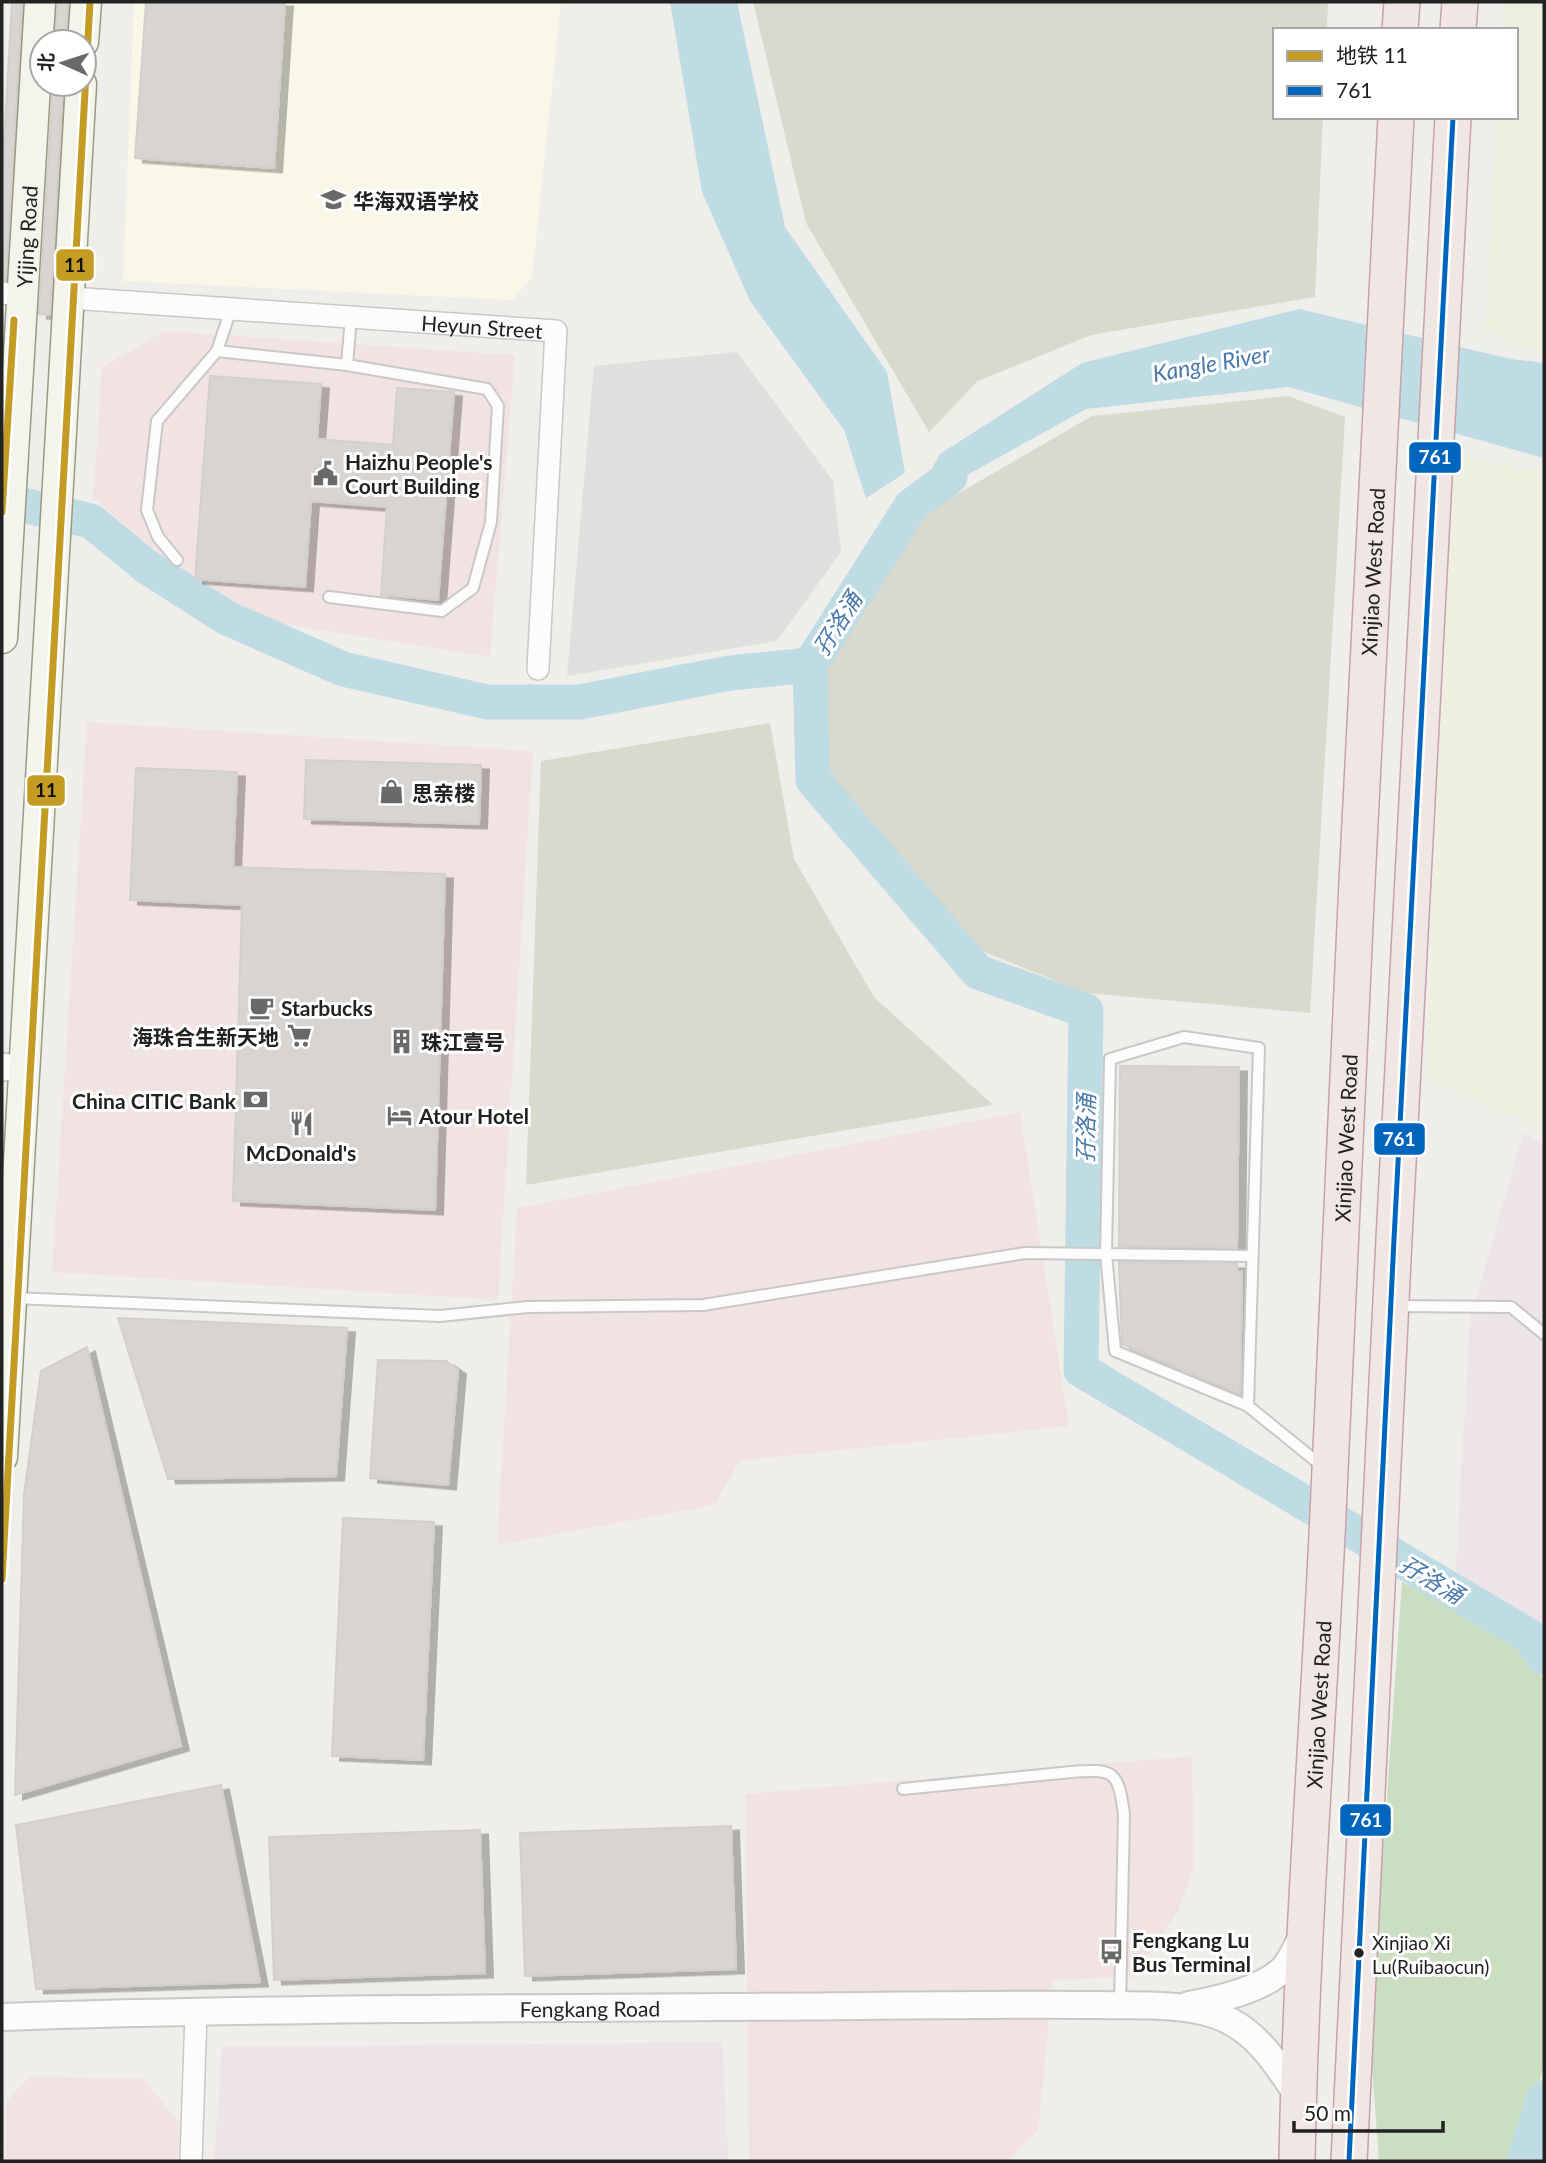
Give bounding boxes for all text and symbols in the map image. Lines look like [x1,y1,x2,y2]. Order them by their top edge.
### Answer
north arrow [28,28,98,98]
legend [1273,28,1518,119]
text: 地铁 11 [1336,42,1408,67]
text: 北 [34,52,58,72]
text: 761 [1336,77,1373,102]
street label: Yijing Road [10,185,42,289]
school or university icon: 华海双语学校 [319,186,347,214]
place label: 华海双语学校 [353,188,479,213]
line badge: 11 [55,248,95,282]
text: 11 [64,253,86,276]
street label: Heyun Street [421,309,544,343]
water label: Kangle River [1150,339,1273,387]
line badge: 761 [1408,441,1462,474]
text: 761 [1418,445,1452,468]
place label: Haizhu People's Court Building [345,449,492,498]
public building icon: Haizhu People's Court Building [311,459,339,487]
street label: Xinjiao West Road [1355,487,1389,656]
water label: 孖洛涌 [807,584,869,660]
line badge: 11 [26,774,66,807]
text: 11 [35,778,57,801]
shop icon: 思亲楼 [378,778,406,806]
place label: 思亲楼 [412,780,475,805]
cafe icon: Starbucks [247,993,275,1021]
place label: Starbucks [281,995,373,1020]
supermarket icon: 海珠合生新天地 [285,1022,313,1050]
place label: 海珠合生新天地 [132,1024,279,1049]
building icon: 珠江壹号 [387,1027,415,1055]
place label: 珠江壹号 [421,1029,505,1054]
street label: Xinjiao West Road [1329,1053,1361,1223]
bank icon: China CITIC Bank [242,1086,270,1114]
place label: China CITIC Bank [72,1088,237,1113]
water label: 孖洛涌 [1070,1090,1100,1163]
hotel icon: Atour Hotel [385,1101,413,1129]
place label: Atour Hotel [418,1103,529,1128]
restaurant icon: McDonald's [287,1109,315,1137]
line badge: 761 [1373,1122,1426,1156]
text: 761 [1382,1127,1416,1150]
place label: McDonald's [246,1140,356,1165]
water label: 孖洛涌 [1395,1549,1471,1610]
street label: Xinjiao West Road [1301,1620,1335,1789]
line badge: 761 [1339,1803,1392,1837]
text: 761 [1349,1808,1383,1831]
place label: Fengkang Lu Bus Terminal [1132,1927,1251,1976]
place label: Xinjiao Xi Lu(Ruibaocun) [1372,1931,1489,1978]
bus stop icon: Fengkang Lu Bus Terminal [1098,1937,1126,1965]
marker: Xinjiao Xi Lu(Ruibaocun) [1352,1946,1366,1960]
street label: Fengkang Road [520,1995,660,2021]
scale bar [1294,2090,1443,2134]
text: 50 m [1304,2100,1351,2125]

